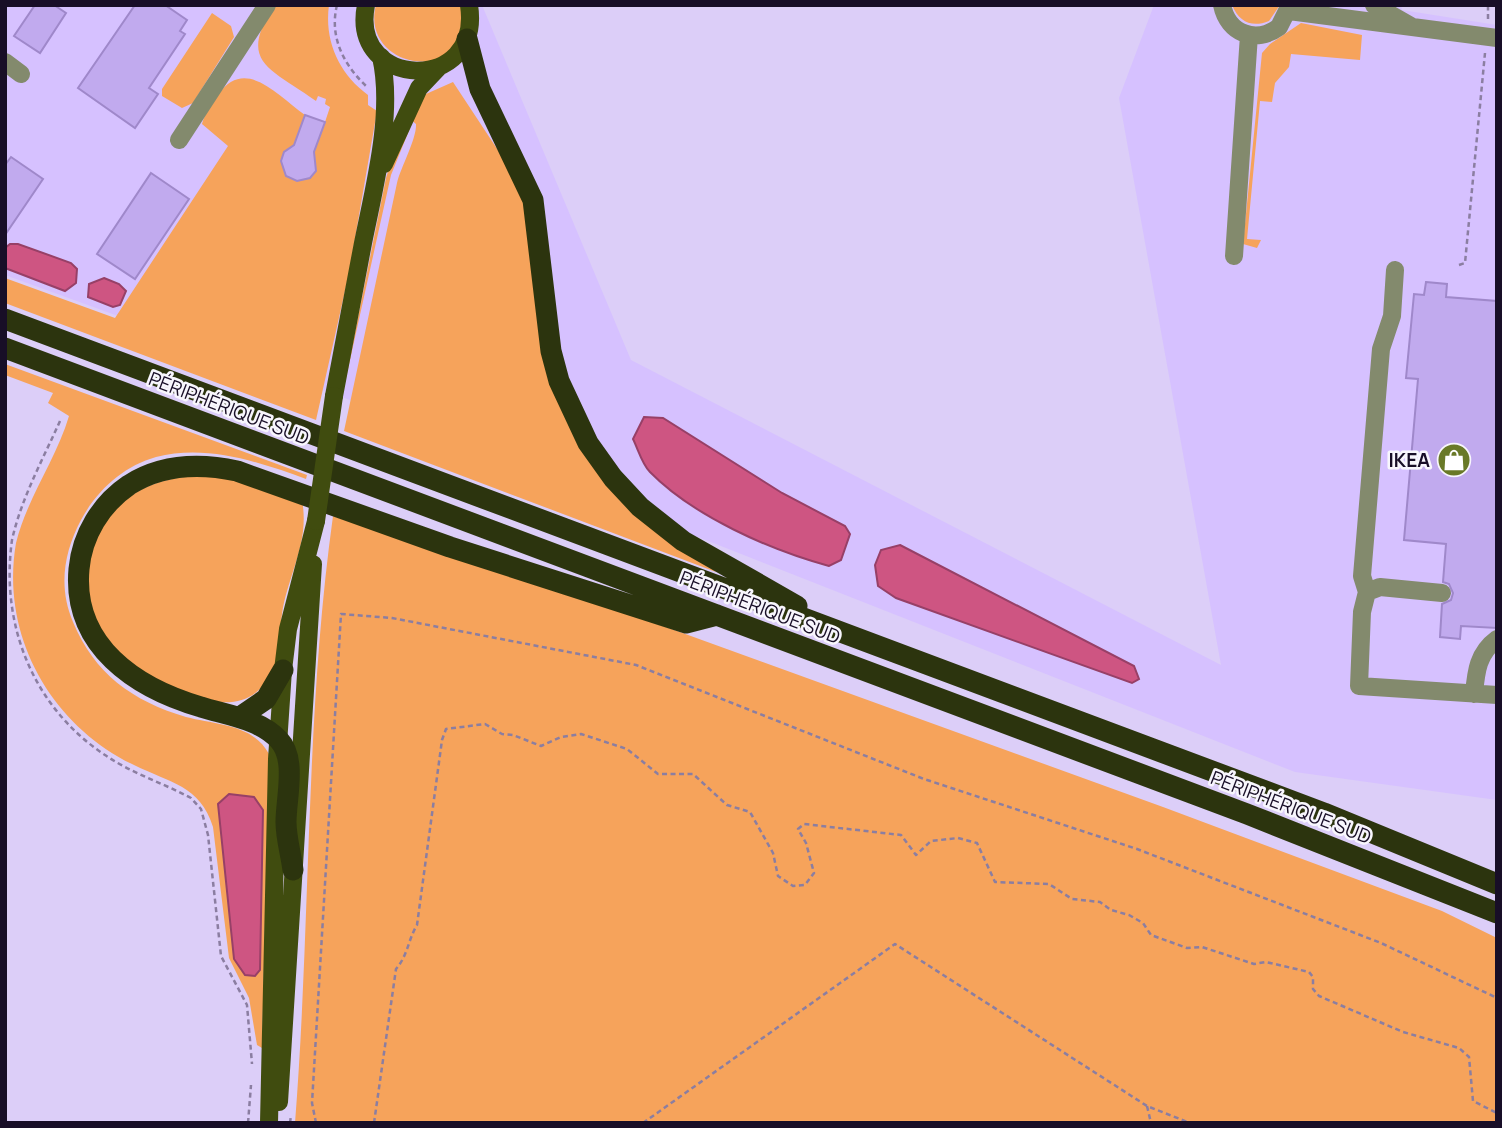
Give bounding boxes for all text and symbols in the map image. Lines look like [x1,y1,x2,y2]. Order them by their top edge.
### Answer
street label: PÉRIPHÉRIQUE SUD [145,365,313,451]
shop icon: IKEA [1435,441,1473,479]
place label: IKEA [1389,447,1430,473]
street label: PÉRIPHÉRIQUE SUD [676,564,844,650]
street label: PÉRIPHÉRIQUE SUD [1207,764,1375,850]

